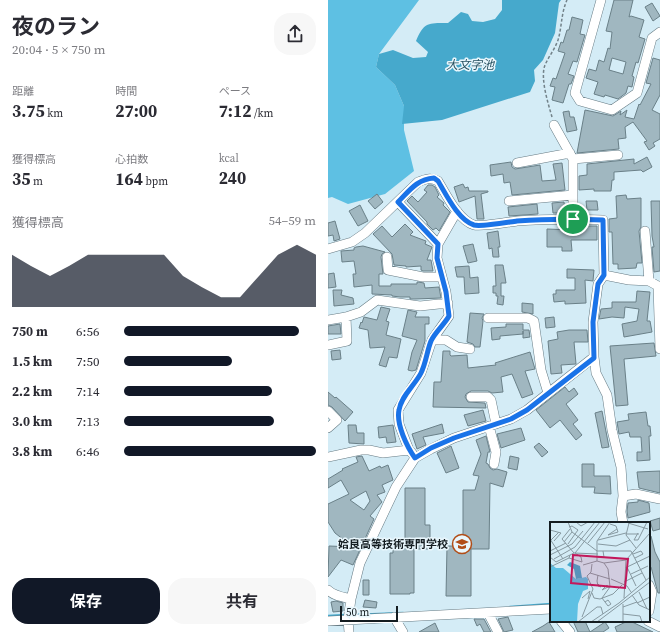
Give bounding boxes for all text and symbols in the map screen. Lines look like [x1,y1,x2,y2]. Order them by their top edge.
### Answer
text: 夜のラン [12,11,100,41]
button: share [274,13,316,55]
text: 20:04 · 5 × 750 m [12,41,106,58]
water label: 大文字池 [446,57,495,73]
text: 距離 [12,84,34,99]
text: 時間 [115,84,137,99]
text: ペース [219,84,251,99]
text: 3.75 [12,99,45,123]
text: 27:00 [115,99,157,123]
text: 7:12 [219,99,251,123]
text: km [45,106,63,121]
text: /km [251,106,274,121]
text: kcal [219,151,239,166]
text: 獲得標高 [12,152,56,167]
text: 心拍数 [115,152,148,167]
text: 240 [219,166,246,190]
text: 35 [12,167,30,191]
text: 164 [115,167,143,191]
text: m [30,174,43,189]
text: bpm [143,174,168,189]
pin [556,202,590,236]
icon: arrive [562,208,584,230]
text: 54–59 m [269,212,316,229]
text: 獲得標高 [12,214,64,231]
text: 750 m [12,323,48,340]
text: 6:56 [76,323,99,340]
text: 1.5 km [12,353,52,370]
text: 7:50 [76,353,99,370]
text: 2.2 km [12,383,52,400]
text: 7:14 [76,383,99,400]
text: 3.0 km [12,413,52,430]
text: 7:13 [76,413,99,430]
text: 3.8 km [12,443,52,460]
text: 6:46 [76,443,99,460]
inset map [550,522,650,622]
school or university icon: 姶良高等技術専門学校 [451,533,473,555]
place label: 姶良高等技術専門学校 [338,537,448,552]
button: 保存 [12,578,160,624]
button: 共有 [168,578,316,624]
scale bar [340,604,398,623]
text: 50 m [346,605,369,620]

